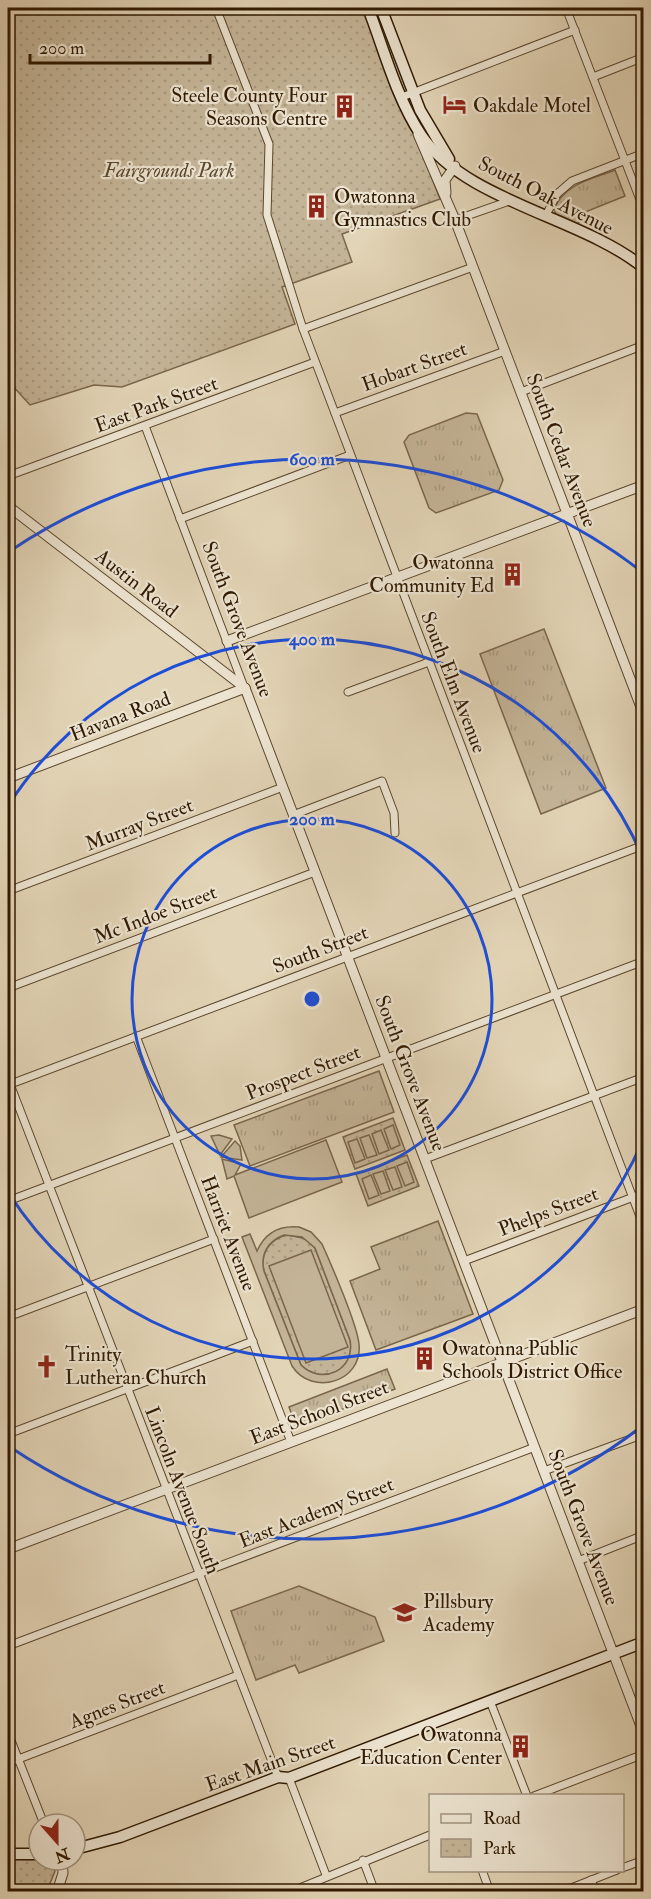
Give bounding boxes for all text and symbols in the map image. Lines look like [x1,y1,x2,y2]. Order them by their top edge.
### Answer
scale bar [30,27,210,65]
text: 200 m [39,37,84,60]
place label: Steele County Four Seasons Centre [171,83,328,131]
hotel icon: Oakdale Motel [442,92,468,118]
building icon: Steele County Four Seasons Centre [332,93,358,119]
place label: Oakdale Motel [473,93,591,118]
street label: South Oak Avenue [474,151,618,240]
park label: Fairgrounds Park [103,158,234,183]
place label: Owatonna Gymnastics Club [334,184,471,232]
building icon: Owatonna Gymnastics Club [303,194,329,220]
street label: Hobart Street [358,336,471,397]
street label: East Park Street [91,370,222,438]
street label: South Cedar Avenue [521,370,602,531]
text: 600 m [289,448,336,471]
street label: South Grove Avenue [196,538,279,701]
street label: Austin Road [90,543,183,623]
place label: Owatonna Community Ed [369,550,495,598]
building icon: Owatonna Community Ed [499,561,525,587]
street label: South Elm Avenue [415,608,492,756]
text: 400 m [288,628,336,651]
street label: Havana Road [66,686,174,747]
street label: Murray Street [82,792,197,856]
text: 200 m [289,808,336,831]
street label: Mc Indoe Street [90,879,221,949]
street label: South Street [269,920,372,979]
centre of rings [302,989,322,1009]
street label: South Grove Avenue [369,992,452,1155]
street label: Prospect Street [242,1039,365,1107]
street label: Harriet Avenue [195,1172,262,1294]
street label: Phelps Street [495,1181,603,1243]
place label: Owatonna Public Schools District Office [442,1336,622,1384]
place label: Trinity Lutheran Church [65,1342,207,1390]
building icon: Owatonna Public Schools District Office [411,1346,437,1372]
church icon: Trinity Lutheran Church [34,1353,60,1379]
street label: East School Street [246,1374,393,1450]
street label: Lincoln Avenue South [139,1403,226,1578]
street label: South Grove Avenue [542,1446,625,1609]
street label: East Academy Street [235,1471,398,1553]
place label: Pillsbury Academy [422,1589,495,1637]
school or university icon: Pillsbury Academy [392,1600,418,1626]
street label: Agnes Street [65,1675,169,1735]
place label: Owatonna Education Center [360,1722,503,1770]
street label: East Main Street [202,1729,339,1797]
building icon: Owatonna Education Center [507,1733,533,1759]
legend [429,1794,624,1872]
text: Road [483,1807,521,1830]
north arrow [27,1812,87,1872]
text: Park [483,1837,516,1860]
text: N [51,1843,73,1867]

